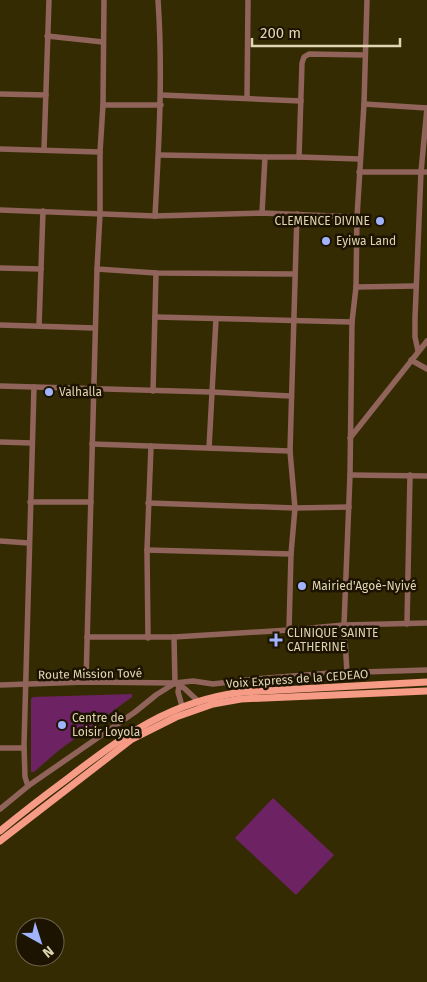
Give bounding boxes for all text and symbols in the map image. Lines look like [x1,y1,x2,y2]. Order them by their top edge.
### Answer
scale bar [252,15,400,47]
text: 200 m [260,24,301,42]
place label: CLEMENCE DIVINE [275,214,370,228]
marker: CLEMENCE DIVINE [374,215,386,227]
place label: Eyiwa Land [336,234,396,248]
marker: Eyiwa Land [320,235,332,247]
place label: Valhalla [59,385,102,399]
marker: Valhalla [43,386,55,398]
place label: Mairied'Agoè-Nyivé [312,579,416,593]
marker: Mairied'Agoè-Nyivé [296,580,308,592]
place label: CLINIQUE SAINTE CATHERINE [287,626,379,654]
marker: CLINIQUE SAINTE CATHERINE [269,633,283,647]
street label: Route Mission Tové [38,666,142,682]
street label: Voix Express de la CEDEAO [225,667,369,691]
place label: Centre de Loisir Loyola [72,711,140,739]
marker: Centre de Loisir Loyola [56,719,68,731]
north arrow [15,917,65,967]
text: N [39,942,57,961]

